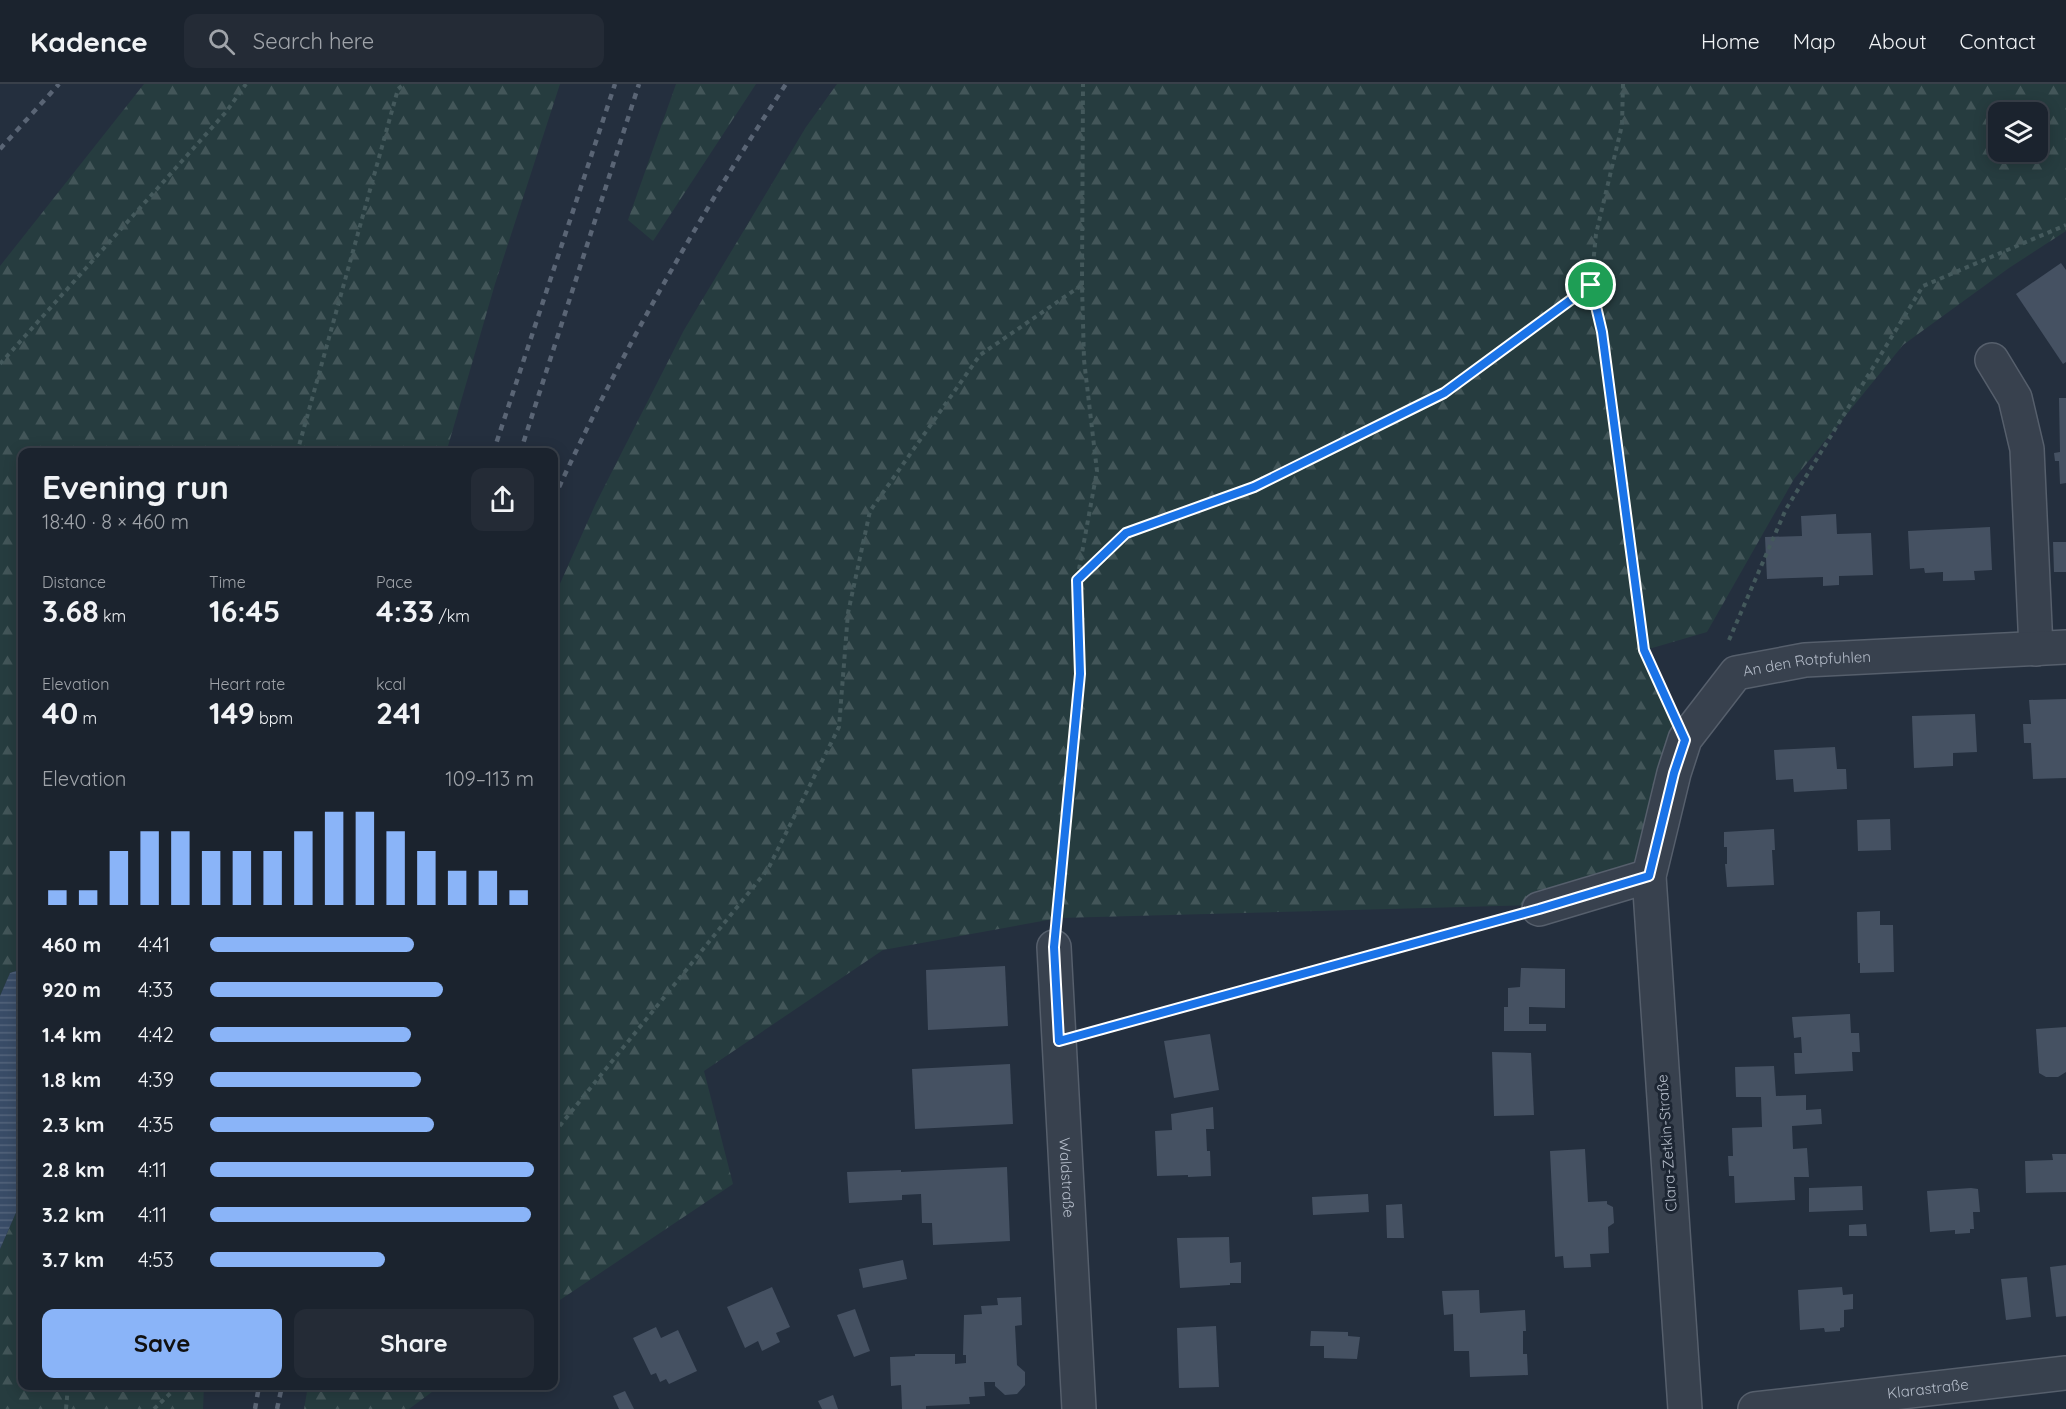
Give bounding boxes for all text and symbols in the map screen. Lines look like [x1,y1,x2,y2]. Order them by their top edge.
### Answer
search box [184,14,604,68]
text: Kadence [30,24,148,59]
icon: search [205,25,238,58]
text: Search here [253,27,374,55]
text: Home [1701,28,1760,54]
text: Map [1793,28,1836,54]
text: About [1869,28,1927,54]
text: Contact [1960,28,2036,54]
map controls [1988,102,2048,162]
button: layers [1988,102,2048,162]
pin [1565,259,1616,310]
icon: arrive [1574,268,1607,301]
text: Evening run [42,466,229,507]
button: share [471,468,534,531]
text: 18:40 · 8 × 460 m [42,509,189,534]
text: Distance [42,572,106,592]
text: Time [209,572,246,592]
text: Pace [376,572,412,592]
text: 3.68 [42,592,99,630]
text: 16:45 [209,592,280,630]
text: 4:33 [376,592,434,630]
text: km [99,606,126,626]
text: /km [434,606,470,626]
street label: An den Rotpfuhlen [1741,647,1871,681]
text: Elevation [42,674,109,694]
text: Heart rate [209,674,285,694]
text: kcal [376,674,406,694]
text: 40 [42,694,78,732]
text: 149 [209,694,255,732]
text: 241 [376,694,421,732]
text: m [78,708,97,728]
text: bpm [255,708,293,728]
text: Elevation [42,766,126,791]
text: 109–113 m [445,766,534,791]
text: 460 m [42,932,101,957]
text: 4:41 [138,932,170,957]
text: 920 m [42,977,101,1002]
text: 4:33 [138,977,173,1002]
text: 1.4 km [42,1022,101,1047]
text: 4:42 [138,1022,174,1047]
text: 1.8 km [42,1067,101,1092]
text: 4:39 [138,1067,174,1092]
street label: Clara-Zetkin-Straße [1652,1074,1681,1212]
text: 2.3 km [42,1112,105,1137]
text: 4:35 [138,1112,174,1137]
street label: Waldstraße [1055,1137,1079,1218]
text: 2.8 km [42,1157,105,1182]
text: 4:11 [138,1157,167,1182]
text: 3.2 km [42,1202,105,1227]
text: 4:11 [138,1202,167,1227]
text: 3.7 km [42,1247,104,1272]
text: 4:53 [138,1247,174,1272]
button: Save [42,1309,282,1378]
button: Share [294,1309,534,1378]
street label: Klarastraße [1886,1374,1970,1403]

